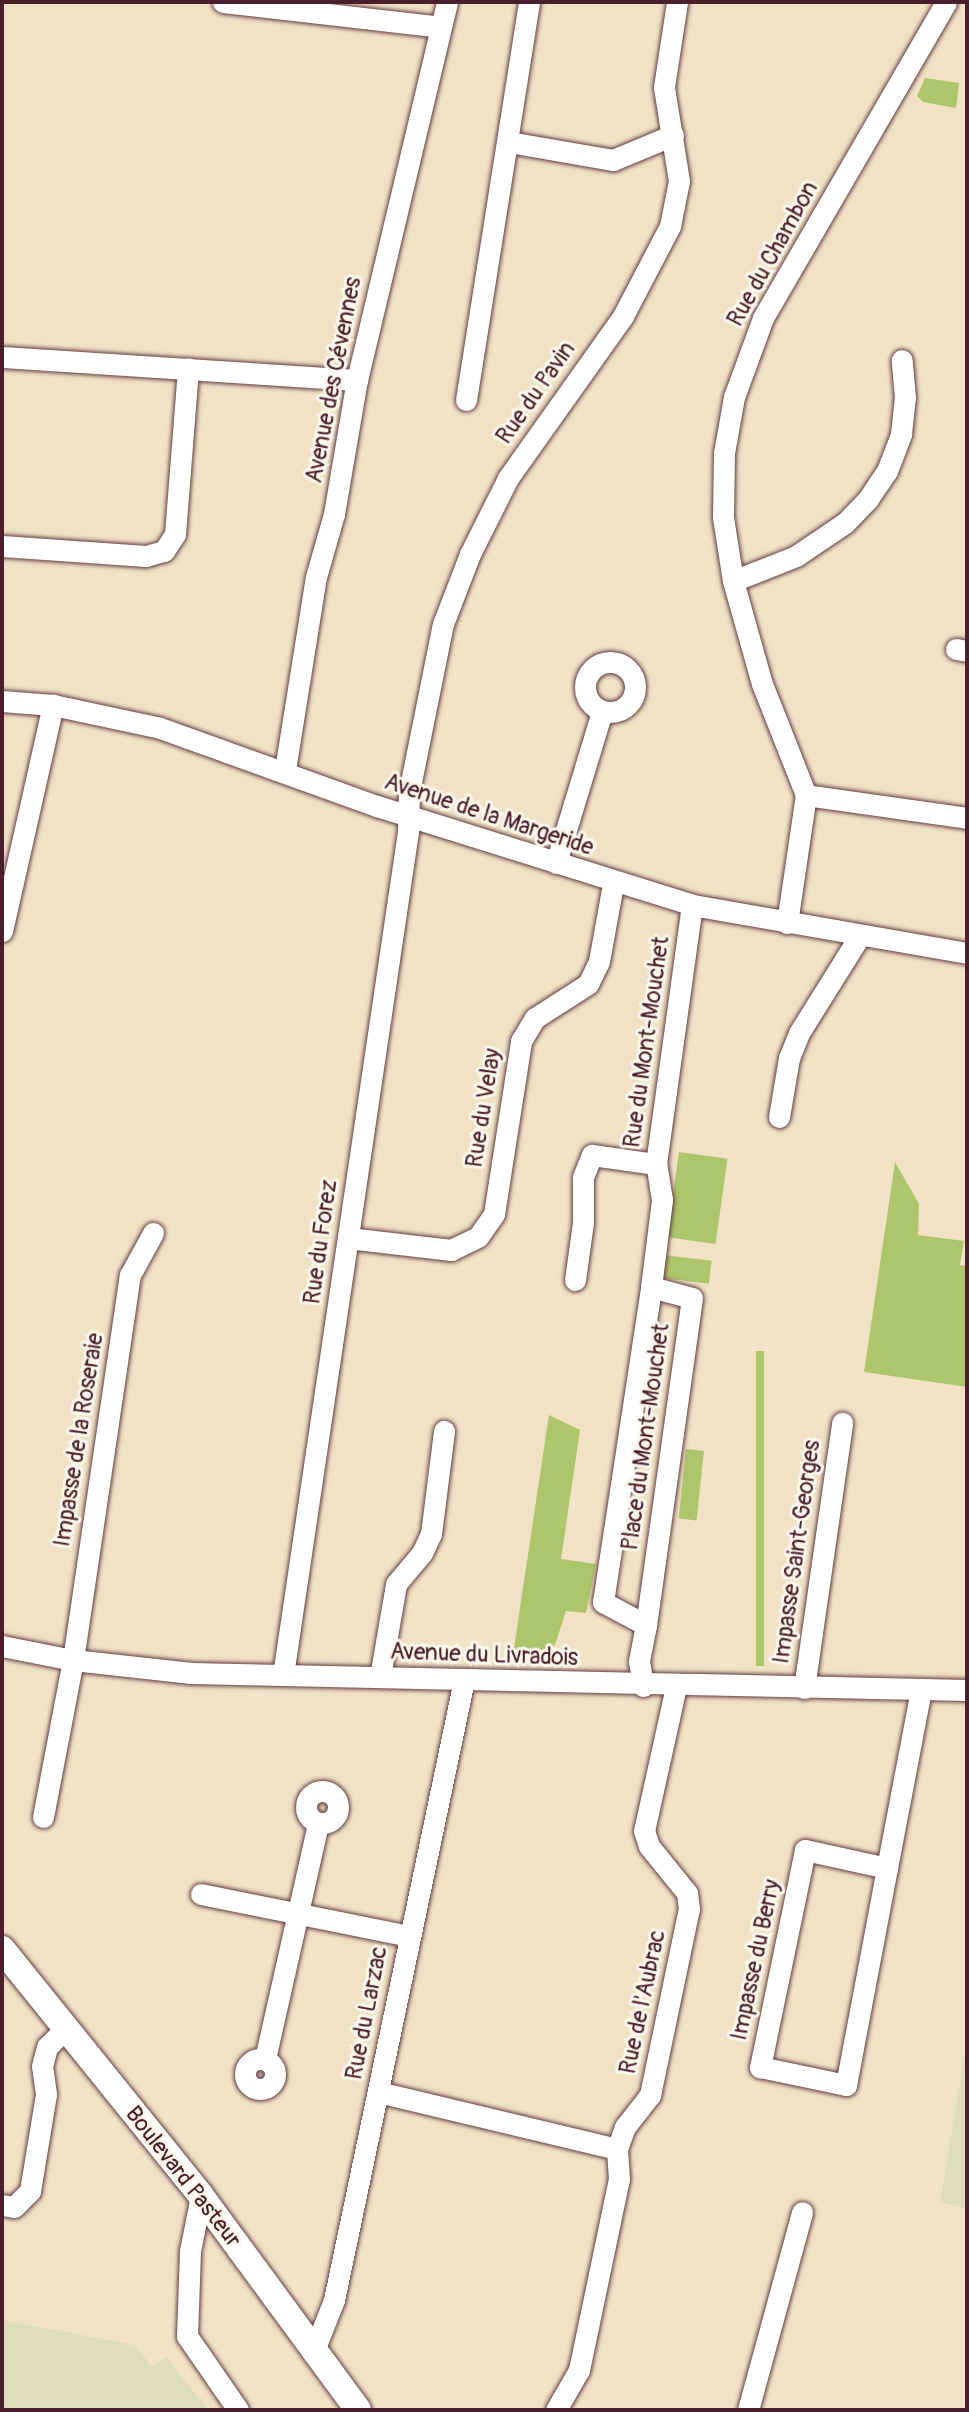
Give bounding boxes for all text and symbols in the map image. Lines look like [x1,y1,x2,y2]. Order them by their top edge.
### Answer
street label: Rue du Chambon [722,177,824,331]
street label: Avenue des Cévennes [301,275,367,485]
street label: Rue du Pavin [491,336,581,450]
street label: Avenue de la Margeride [381,768,597,862]
street label: Rue du Mont-Mouchet [619,935,675,1149]
street label: Rue du Velay [461,1047,507,1169]
street label: Rue du Forez [299,1178,343,1306]
street label: Place du Mont-Mouchet [616,1322,676,1552]
street label: Impasse de la Roseraie [48,1331,110,1549]
street label: Impasse Saint-Georges [768,1438,826,1666]
street label: Avenue du Livradois [390,1638,578,1672]
street label: Impasse du Berry [725,1877,787,2043]
street label: Rue de l'Aubrac [614,1927,672,2077]
street label: Rue du Larzac [341,1944,393,2082]
street label: Boulevard Pasteur [119,2101,247,2253]

